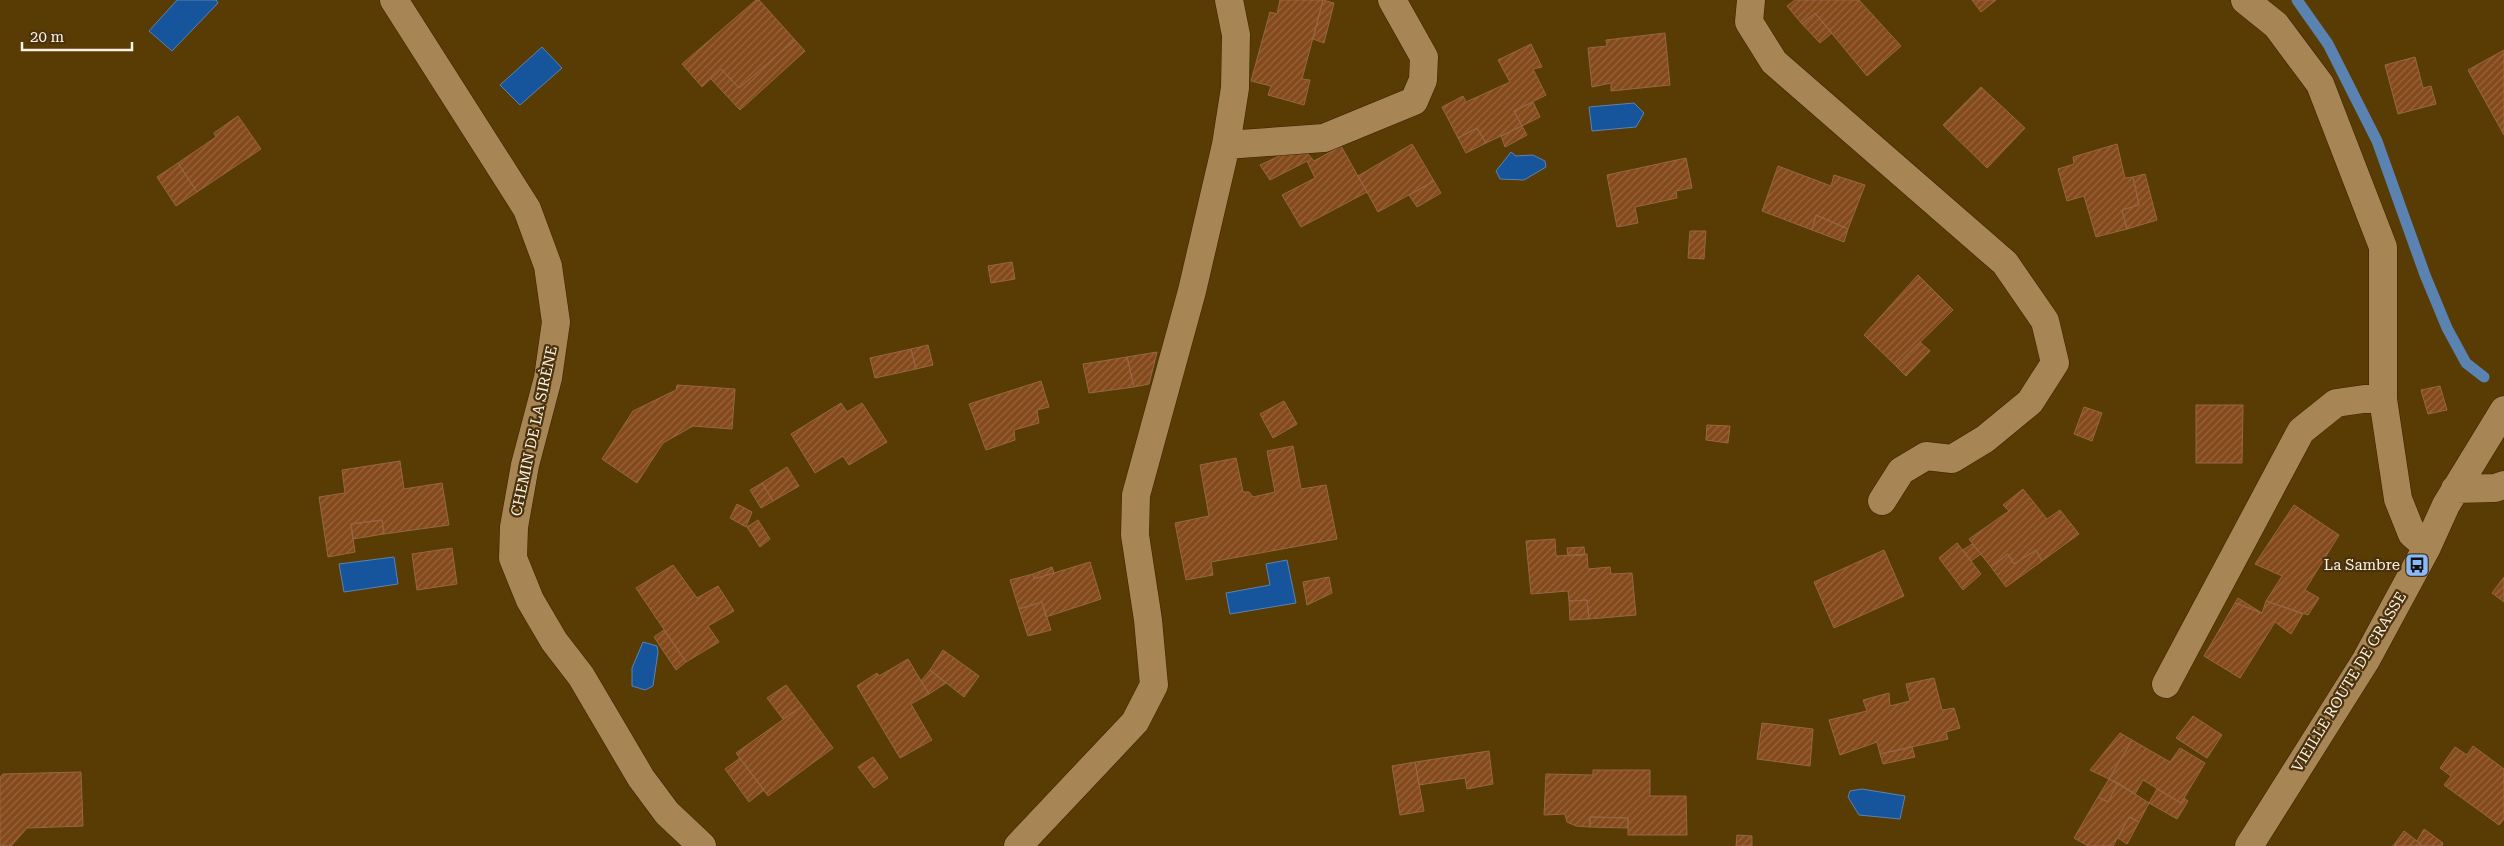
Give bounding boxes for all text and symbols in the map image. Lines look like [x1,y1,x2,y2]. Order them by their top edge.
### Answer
scale bar [22,20,132,52]
text: 20 m [30,28,65,46]
street label: CHEMIN DE LA SIRÈNE [507,344,561,518]
bus stop icon: La Sambre [2404,552,2430,578]
place label: La Sambre [2324,556,2400,574]
street label: VIEILLE ROUTE DE GRASSE [2288,589,2410,775]

